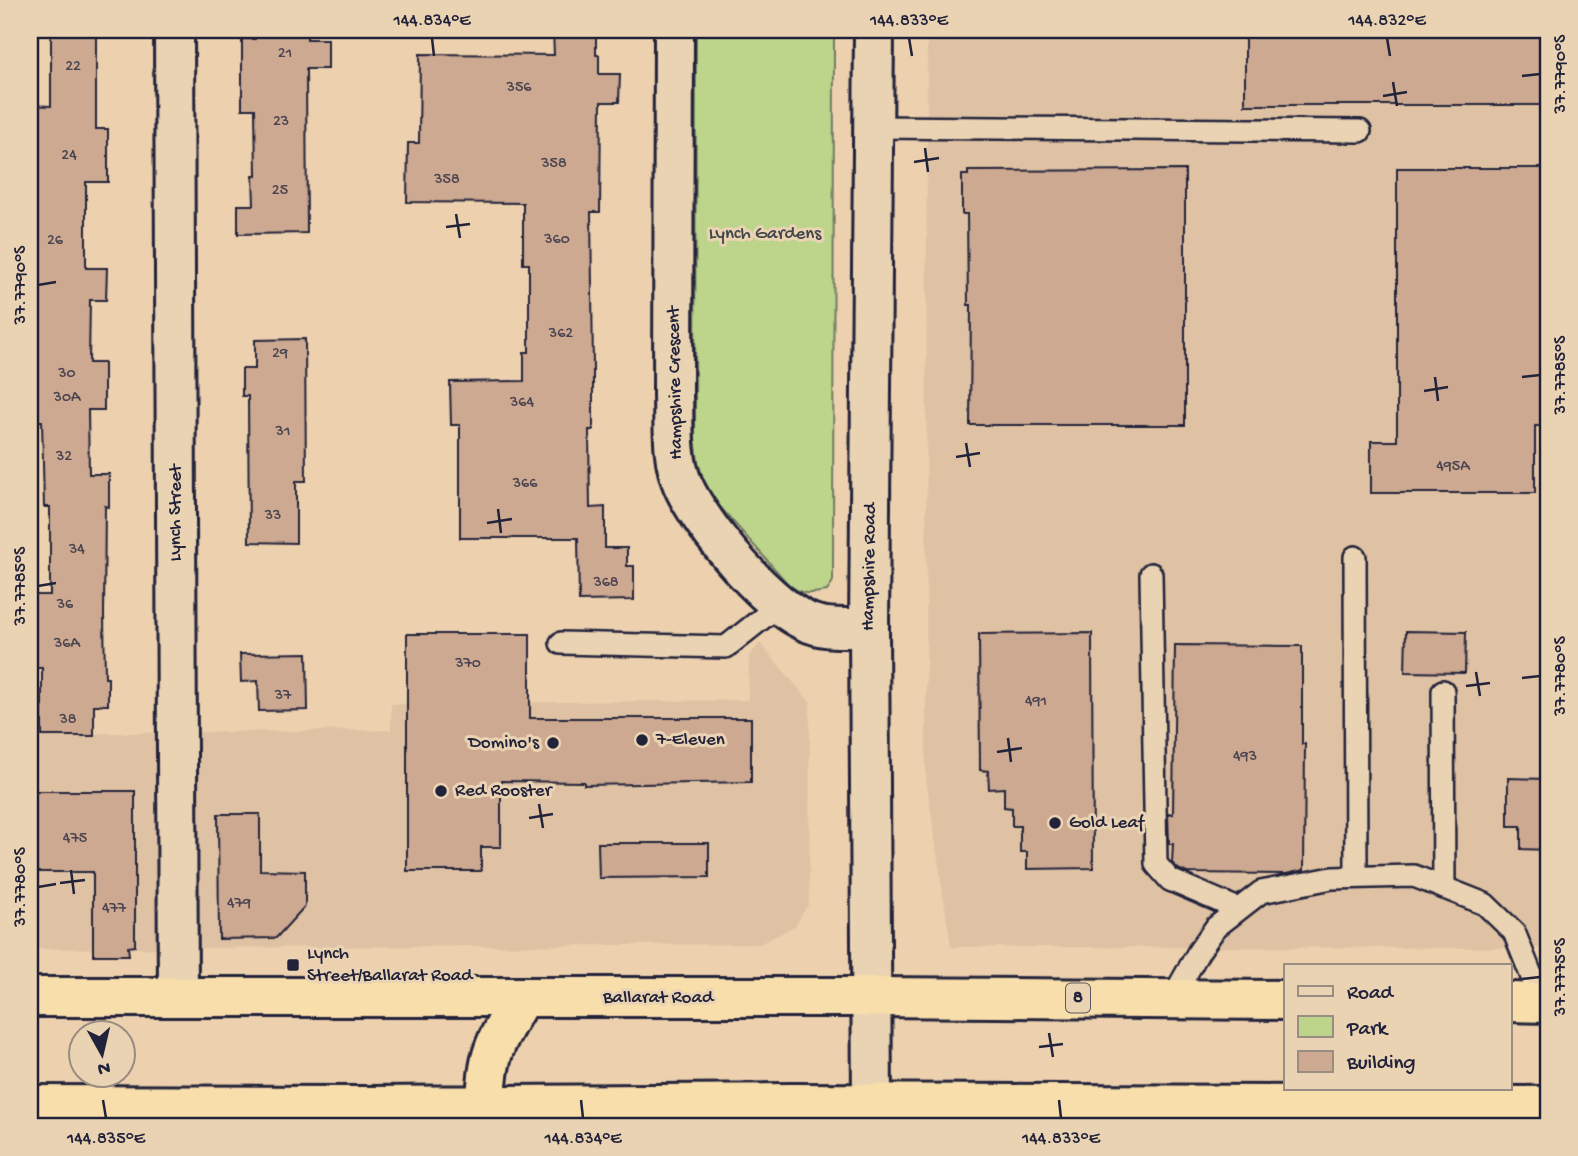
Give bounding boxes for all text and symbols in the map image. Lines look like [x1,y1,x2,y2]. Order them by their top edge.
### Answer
text: 144.834°E [393,11,471,32]
text: 144.833°E [869,11,949,32]
text: 144.832°E [1347,11,1426,32]
text: 37.7790°S [1551,34,1572,114]
house number: 21 [278,45,292,64]
house number: 22 [65,58,81,77]
house number: 356 [506,79,532,98]
house number: 23 [273,113,289,132]
house number: 24 [61,147,77,166]
house number: 358 [540,155,567,174]
house number: 358 [433,171,460,190]
house number: 25 [272,182,288,201]
park label: Lynch Gardens [709,223,822,246]
house number: 360 [543,231,570,250]
house number: 26 [47,232,64,251]
text: 37.7790°S [11,245,32,325]
street label: Hampshire Crescent [663,304,689,460]
house number: 362 [548,325,573,344]
text: 37.7785°S [1551,335,1572,415]
house number: 29 [272,345,288,364]
house number: 30 [57,365,76,384]
house number: 30A [53,389,82,408]
house number: 364 [509,394,534,413]
house number: 31 [275,423,290,442]
house number: 32 [55,448,72,467]
house number: 495A [1436,458,1471,477]
street label: Lynch Street [165,462,188,562]
house number: 366 [512,475,538,494]
street label: Hampshire Road [857,501,883,631]
house number: 33 [264,507,281,526]
house number: 34 [68,541,85,560]
text: 37.7785°S [11,546,32,626]
house number: 368 [592,574,619,593]
house number: 36 [56,596,74,615]
house number: 36A [53,635,81,654]
text: 37.7780°S [1551,636,1572,717]
house number: 370 [454,655,481,674]
house number: 37 [274,687,292,706]
house number: 491 [1025,693,1047,712]
house number: 38 [58,711,77,730]
place label: 7-Eleven [655,729,725,752]
place label: Domino's [466,732,540,755]
marker: 7-Eleven [634,732,650,748]
marker: Domino's [545,735,561,751]
house number: 493 [1233,748,1257,767]
place label: Red Rooster [455,780,554,803]
marker: Red Rooster [433,783,449,799]
place label: Gold Leaf [1069,812,1146,835]
marker: Gold Leaf [1047,815,1063,831]
house number: 475 [63,830,87,849]
text: 37.7780°S [11,847,32,928]
house number: 479 [227,895,251,914]
house number: 477 [102,900,127,919]
text: 37.7775°S [1551,937,1572,1017]
place label: Lynch Street/Ballarat Road [307,943,474,988]
marker: Lynch Street/Ballarat Road [285,957,301,973]
legend [1284,964,1512,1090]
text: Road [1347,982,1395,1007]
road number: 8 [1066,984,1090,1013]
street label: Ballarat Road [602,987,715,1010]
text: Park [1346,1018,1390,1043]
north arrow [66,1020,136,1090]
text: Building [1346,1052,1416,1077]
text: N [96,1055,112,1080]
text: 144.835°E [66,1129,146,1150]
text: 144.834°E [544,1129,622,1150]
text: 144.833°E [1021,1129,1101,1150]

